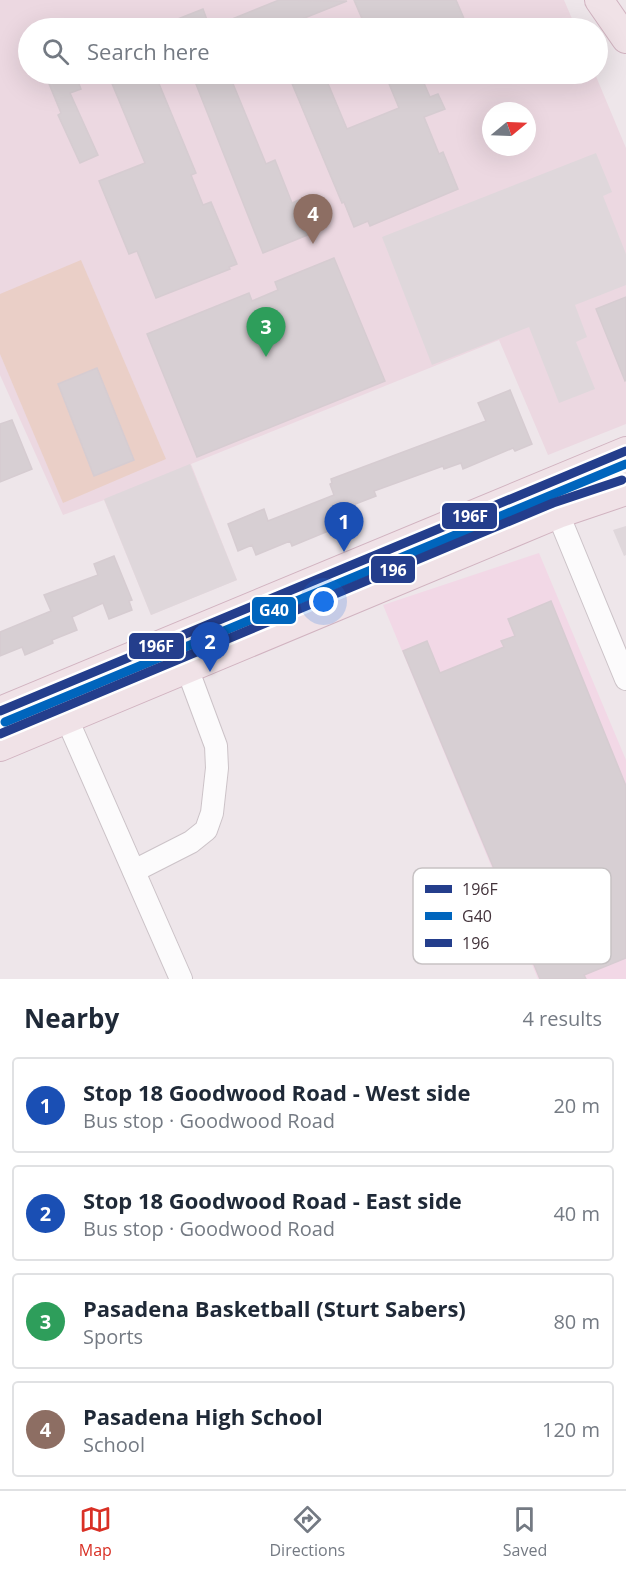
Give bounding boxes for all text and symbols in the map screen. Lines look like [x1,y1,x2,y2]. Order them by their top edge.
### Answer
search box [18,18,608,84]
icon: search [39,35,72,68]
text: Search here [87,36,210,66]
north arrow [482,102,536,156]
pin: 4 [294,194,332,244]
pin: 3 [246,308,286,357]
pin: 1 [324,502,364,552]
line badge: 196F [441,502,498,530]
text: 196F [452,505,488,527]
line badge: 196 [370,555,416,584]
text: 196 [379,559,407,581]
your location [309,587,338,616]
line badge: G40 [251,596,297,625]
text: G40 [259,599,289,621]
pin: 2 [190,622,230,672]
line badge: 196F [128,632,185,660]
text: 196F [138,635,174,657]
legend [413,868,611,964]
text: 196F [462,878,498,900]
text: G40 [462,905,492,927]
text: 196 [462,932,489,954]
text: Nearby [24,1000,119,1036]
text: 4 results [522,1005,602,1032]
text: Stop 18 Goodwood Road - West side [83,1077,471,1107]
text: 1 [40,1092,51,1119]
text: 20 m [553,1092,600,1119]
text: Bus stop · Goodwood Road [83,1107,335,1134]
text: Stop 18 Goodwood Road - East side [83,1185,462,1215]
text: 2 [40,1200,51,1227]
text: 40 m [553,1200,600,1227]
text: Bus stop · Goodwood Road [83,1215,335,1242]
text: Pasadena Basketball (Sturt Sabers) [83,1293,466,1323]
text: 3 [40,1308,51,1335]
text: 80 m [553,1308,600,1335]
text: Sports [83,1323,143,1350]
text: Pasadena High School [83,1401,323,1431]
text: 4 [40,1416,51,1443]
text: 120 m [542,1416,600,1443]
text: School [83,1431,145,1458]
tab: Map [79,1503,112,1561]
tab: Directions [269,1503,345,1561]
tab: Saved [503,1503,547,1561]

